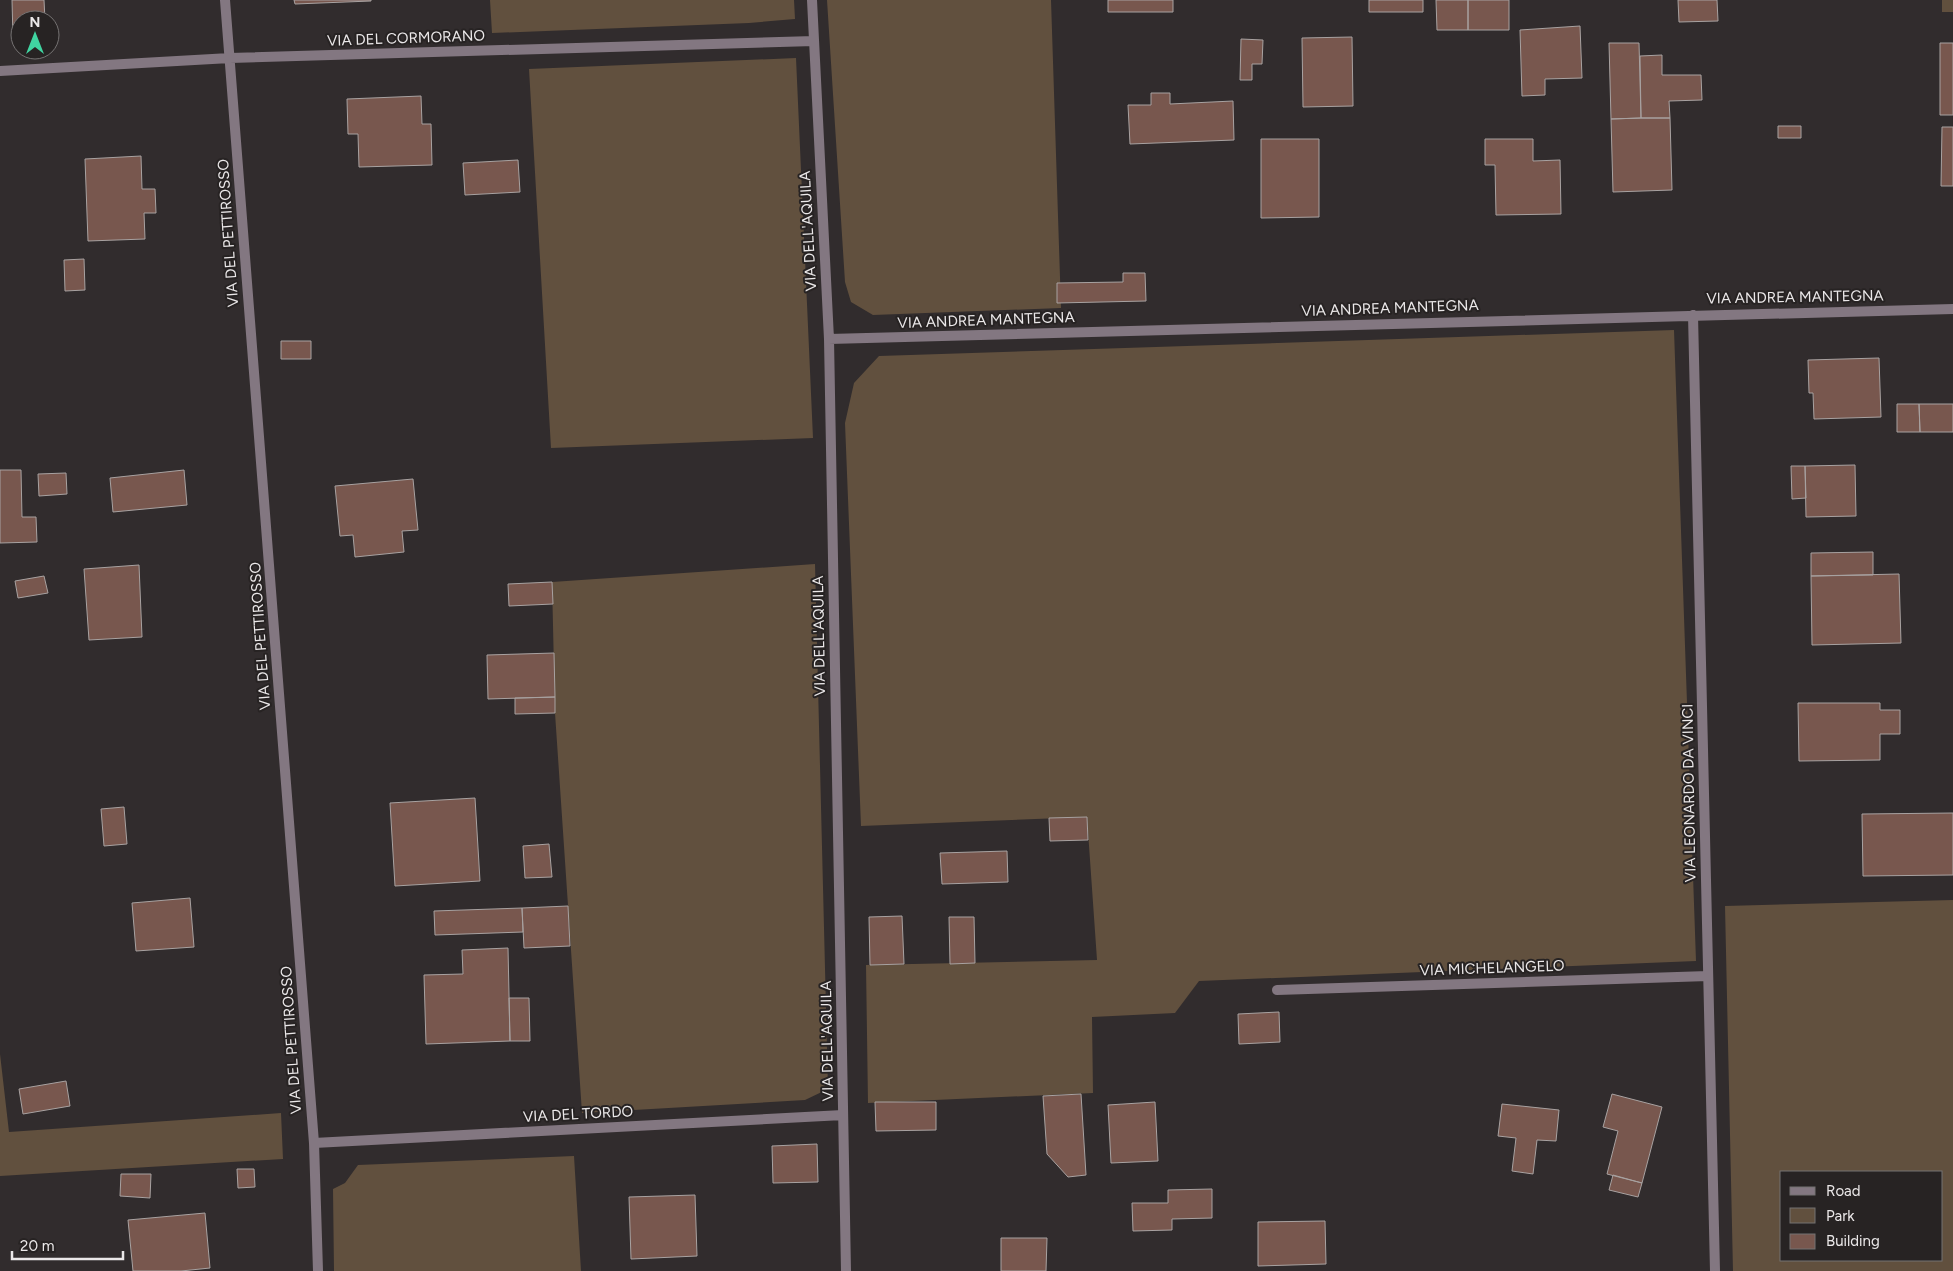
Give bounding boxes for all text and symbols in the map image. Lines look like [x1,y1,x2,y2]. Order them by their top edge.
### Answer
north arrow [10,10,60,60]
text: N [30,14,40,31]
street label: VIA DEL CORMORANO [327,26,485,50]
street label: VIA DEL PETTIROSSO [214,158,242,308]
street label: VIA DELL'AQUILA [796,170,820,292]
street label: VIA ANDREA MANTEGNA [1706,286,1884,308]
street label: VIA ANDREA MANTEGNA [1301,296,1479,320]
street label: VIA ANDREA MANTEGNA [897,308,1075,332]
street label: VIA DEL PETTIROSSO [246,561,274,711]
street label: VIA DELL'AQUILA [809,576,829,696]
street label: VIA LEONARDO DA VINCI [1678,704,1700,882]
street label: VIA MICHELANGELO [1419,956,1565,980]
street label: VIA DEL PETTIROSSO [277,965,305,1115]
street label: VIA DELL'AQUILA [817,981,837,1101]
street label: VIA DEL TORDO [522,1102,634,1126]
legend [1780,1171,1943,1261]
text: Road [1826,1182,1861,1200]
text: Park [1826,1207,1855,1225]
scale bar [12,1228,124,1260]
text: Building [1826,1232,1880,1250]
text: 20 m [20,1237,54,1255]

